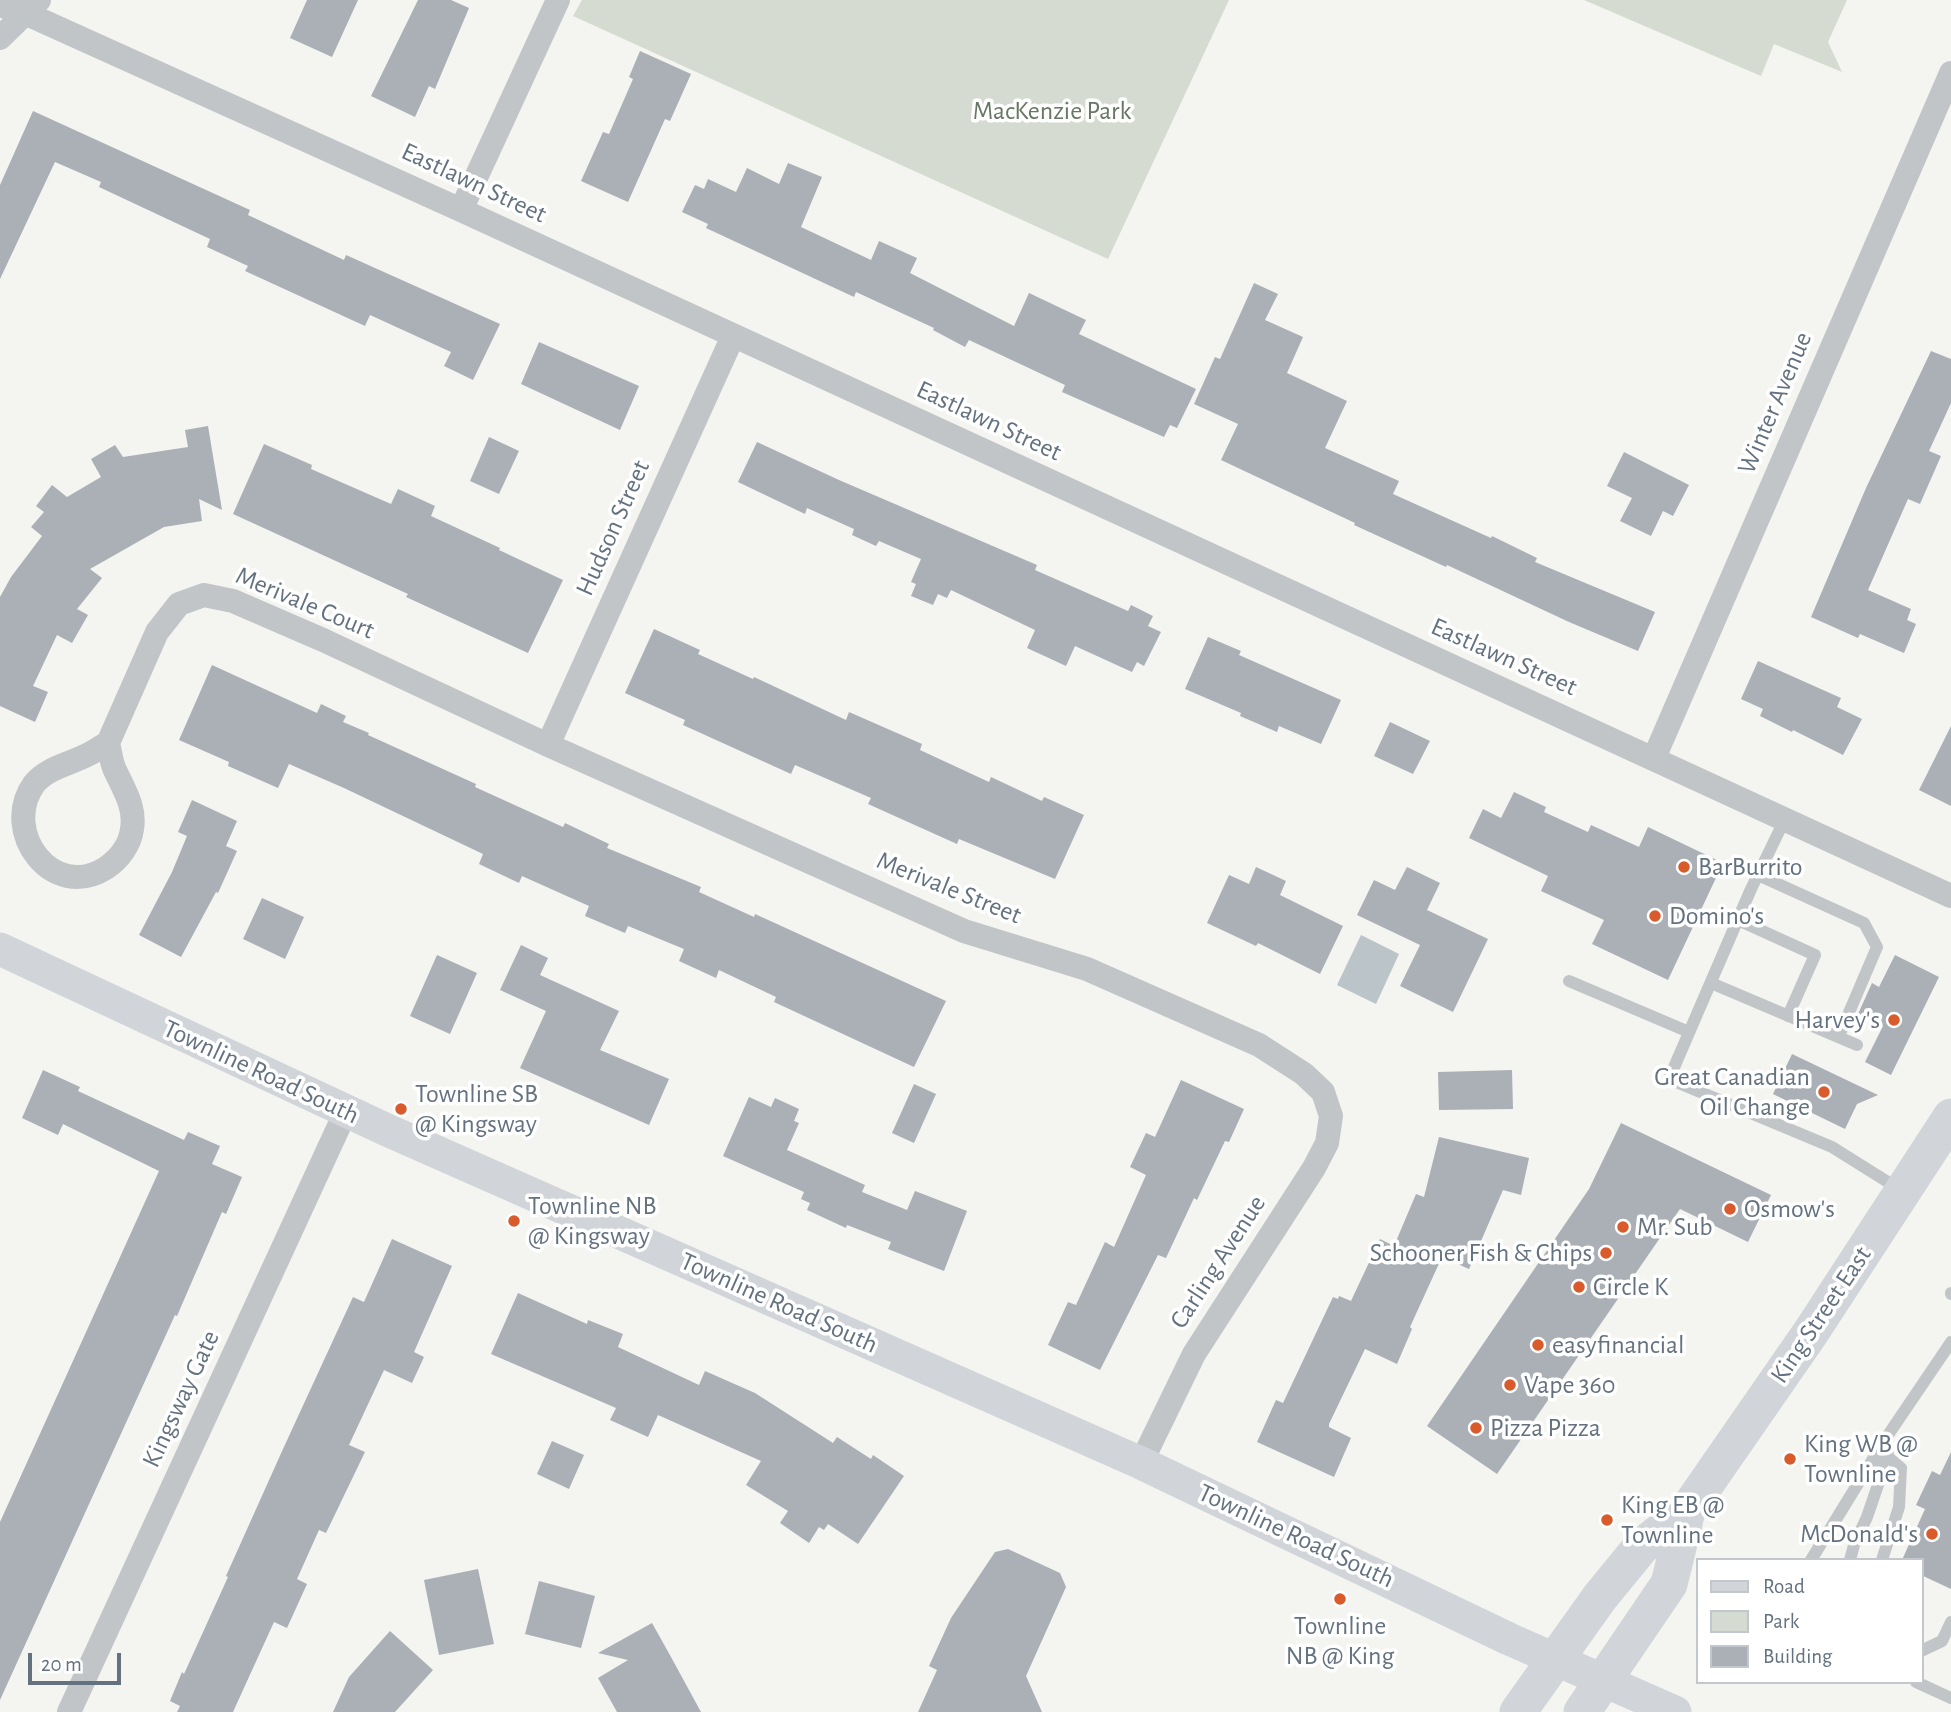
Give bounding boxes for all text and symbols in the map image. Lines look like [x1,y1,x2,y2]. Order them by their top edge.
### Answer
park label: MacKenzie Park [973,95,1131,127]
street label: Eastlawn Street [397,136,551,230]
street label: Winter Avenue [1731,327,1819,479]
street label: Eastlawn Street [912,374,1066,468]
street label: Hudson Street [569,455,657,601]
street label: Merivale Court [231,560,379,646]
street label: Eastlawn Street [1426,611,1582,703]
street label: Merivale Street [872,845,1026,931]
place label: BarBurrito [1698,851,1803,883]
marker: BarBurrito [1676,859,1692,875]
place label: Domino's [1669,900,1764,932]
marker: Domino's [1647,908,1663,924]
place label: Harvey's [1795,1004,1880,1036]
marker: Harvey's [1886,1012,1902,1028]
street label: Townline Road South [158,1013,364,1131]
place label: Great Canadian Oil Change [1654,1061,1810,1122]
place label: Townline SB @ Kingsway [415,1078,538,1140]
marker: Great Canadian Oil Change [1816,1084,1832,1100]
marker: Townline SB @ Kingsway [393,1101,409,1117]
place label: Townline NB @ Kingsway [528,1190,656,1252]
street label: Carling Avenue [1163,1190,1273,1334]
place label: Osmow's [1744,1193,1835,1225]
marker: Osmow's [1722,1201,1738,1217]
place label: Mr. Sub [1637,1211,1713,1243]
marker: Townline NB @ Kingsway [506,1213,522,1229]
marker: Mr. Sub [1615,1219,1631,1235]
place label: Schooner Fish & Chips [1370,1237,1592,1269]
street label: King Street East [1764,1241,1878,1389]
marker: Schooner Fish & Chips [1598,1245,1614,1261]
street label: Townline Road South [676,1246,882,1360]
place label: Circle K [1593,1271,1668,1303]
marker: Circle K [1571,1279,1587,1295]
street label: Kingsway Gate [136,1325,226,1473]
place label: easyfinancial [1552,1329,1684,1361]
marker: easyfinancial [1530,1337,1546,1353]
place label: Vape 360 [1524,1369,1615,1401]
marker: Vape 360 [1502,1377,1518,1393]
place label: Pizza Pizza [1490,1412,1601,1444]
marker: Pizza Pizza [1468,1420,1484,1436]
place label: King WB @ Townline [1804,1428,1918,1490]
marker: King WB @ Townline [1782,1451,1798,1467]
street label: Townline Road South [1193,1477,1399,1595]
place label: King EB @ Townline [1621,1489,1724,1550]
marker: King EB @ Townline [1599,1512,1615,1528]
place label: McDonald's [1800,1518,1918,1550]
marker: McDonald's [1924,1526,1940,1542]
legend [1696,1558,1923,1684]
text: Road [1763,1576,1805,1597]
marker: Townline NB @ King [1332,1591,1348,1607]
place label: Townline NB @ King [1286,1610,1394,1672]
text: Park [1763,1611,1799,1632]
scale bar [32,1638,124,1682]
text: Building [1763,1646,1832,1667]
text: 20 m [41,1654,82,1675]

